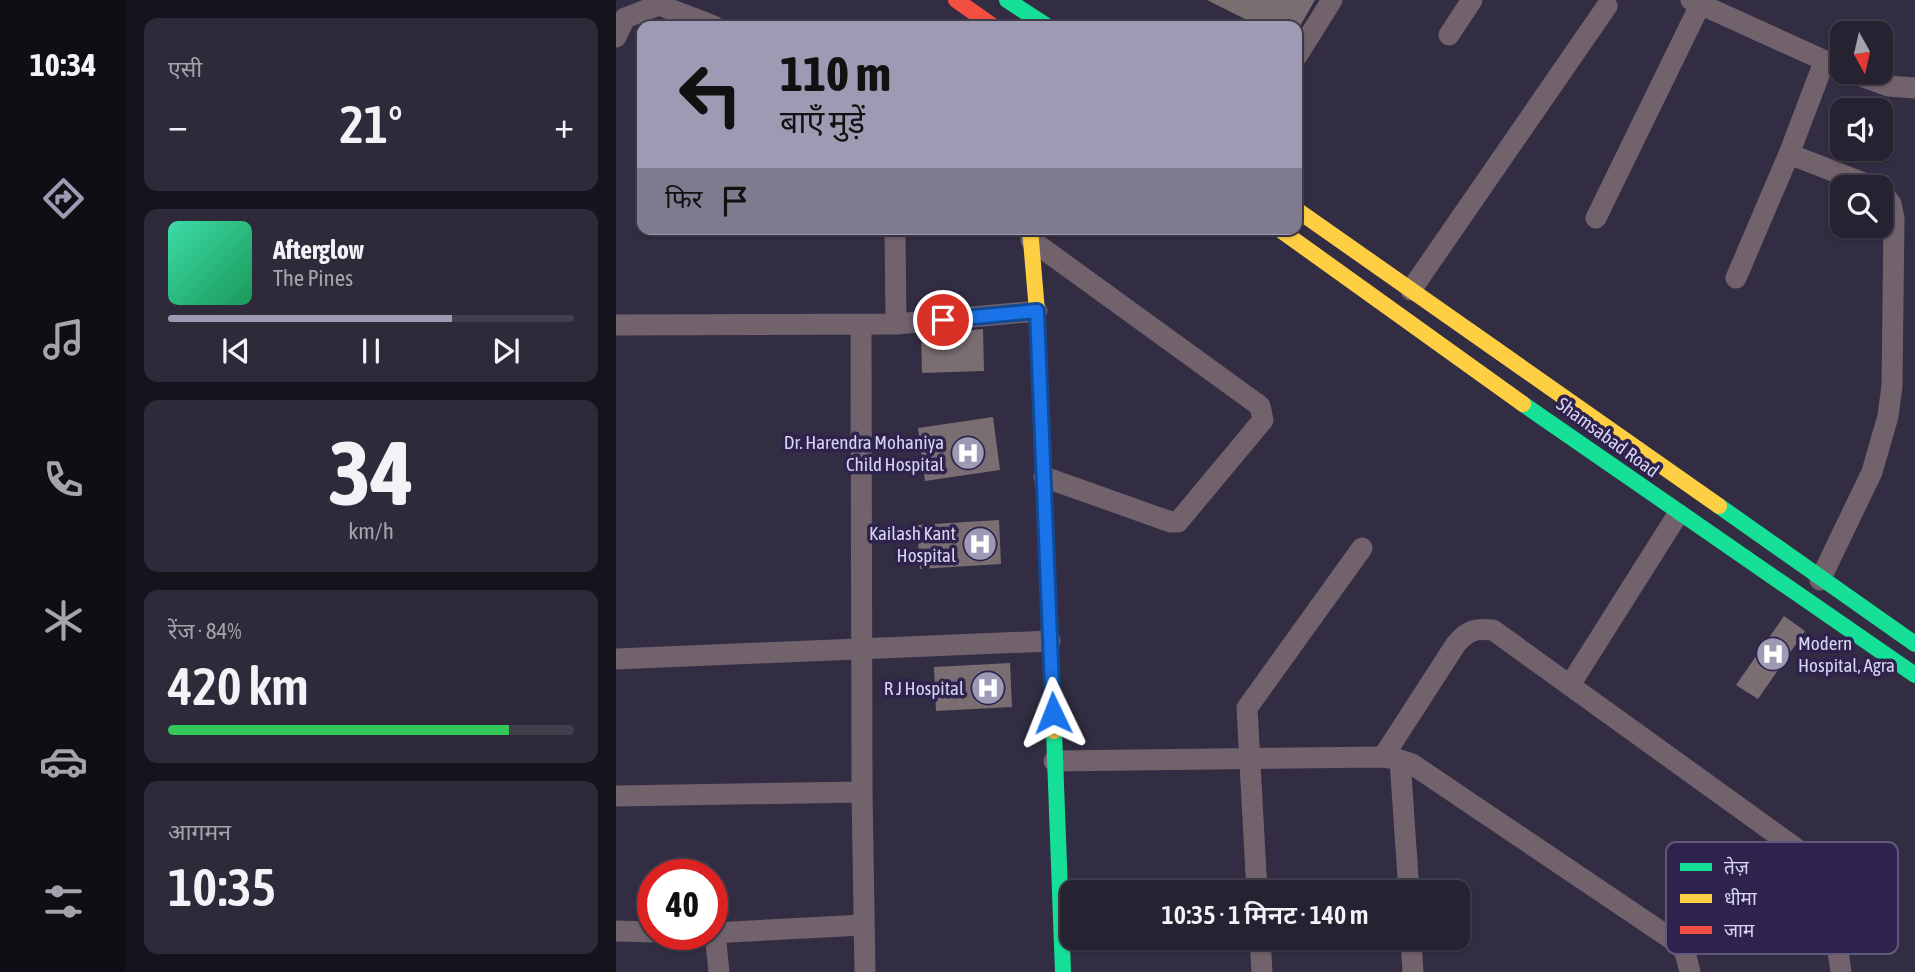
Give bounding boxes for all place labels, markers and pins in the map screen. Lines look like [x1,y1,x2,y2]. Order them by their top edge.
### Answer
pin [913,290,973,350]
place label: Dr. Harendra Mohaniya Child Hospital [784,431,944,475]
hospital icon: Dr. Harendra Mohaniya Child Hospital [949,434,987,472]
place label: Kailash Kant Hospital [869,522,956,566]
hospital icon: Kailash Kant Hospital [961,525,999,563]
place label: Modern Hospital, Agra [1798,632,1895,676]
hospital icon: Modern Hospital, Agra [1754,635,1792,673]
hospital icon: R J Hospital [969,669,1007,707]
place label: R J Hospital [884,677,964,699]

